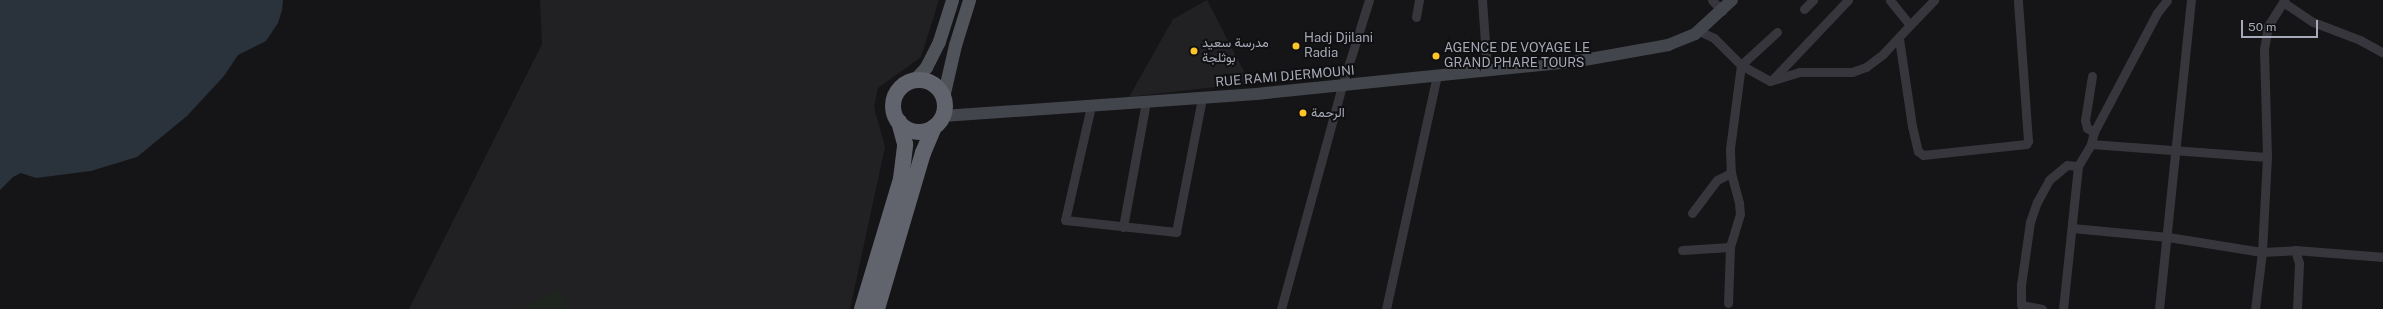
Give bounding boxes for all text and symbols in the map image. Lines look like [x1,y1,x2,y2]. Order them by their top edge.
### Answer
scale bar [2243,12,2320,38]
text: 50 m [2248,20,2276,34]
place label: Hadj Djilani Radia [1304,31,1373,62]
place label: مدرسة سعيد بوثلجة [1202,36,1269,67]
marker: Hadj Djilani Radia [1291,41,1301,51]
place label: AGENCE DE VOYAGE LE GRAND PHARE TOURS [1444,41,1590,72]
marker: مدرسة سعيد بوثلجة [1189,46,1199,56]
marker: AGENCE DE VOYAGE LE GRAND PHARE TOURS [1431,51,1441,61]
street label: RUE RAMI DJERMOUNI [1215,63,1355,91]
place label: الرحمة [1311,105,1345,121]
marker: الرحمة [1298,108,1308,118]

